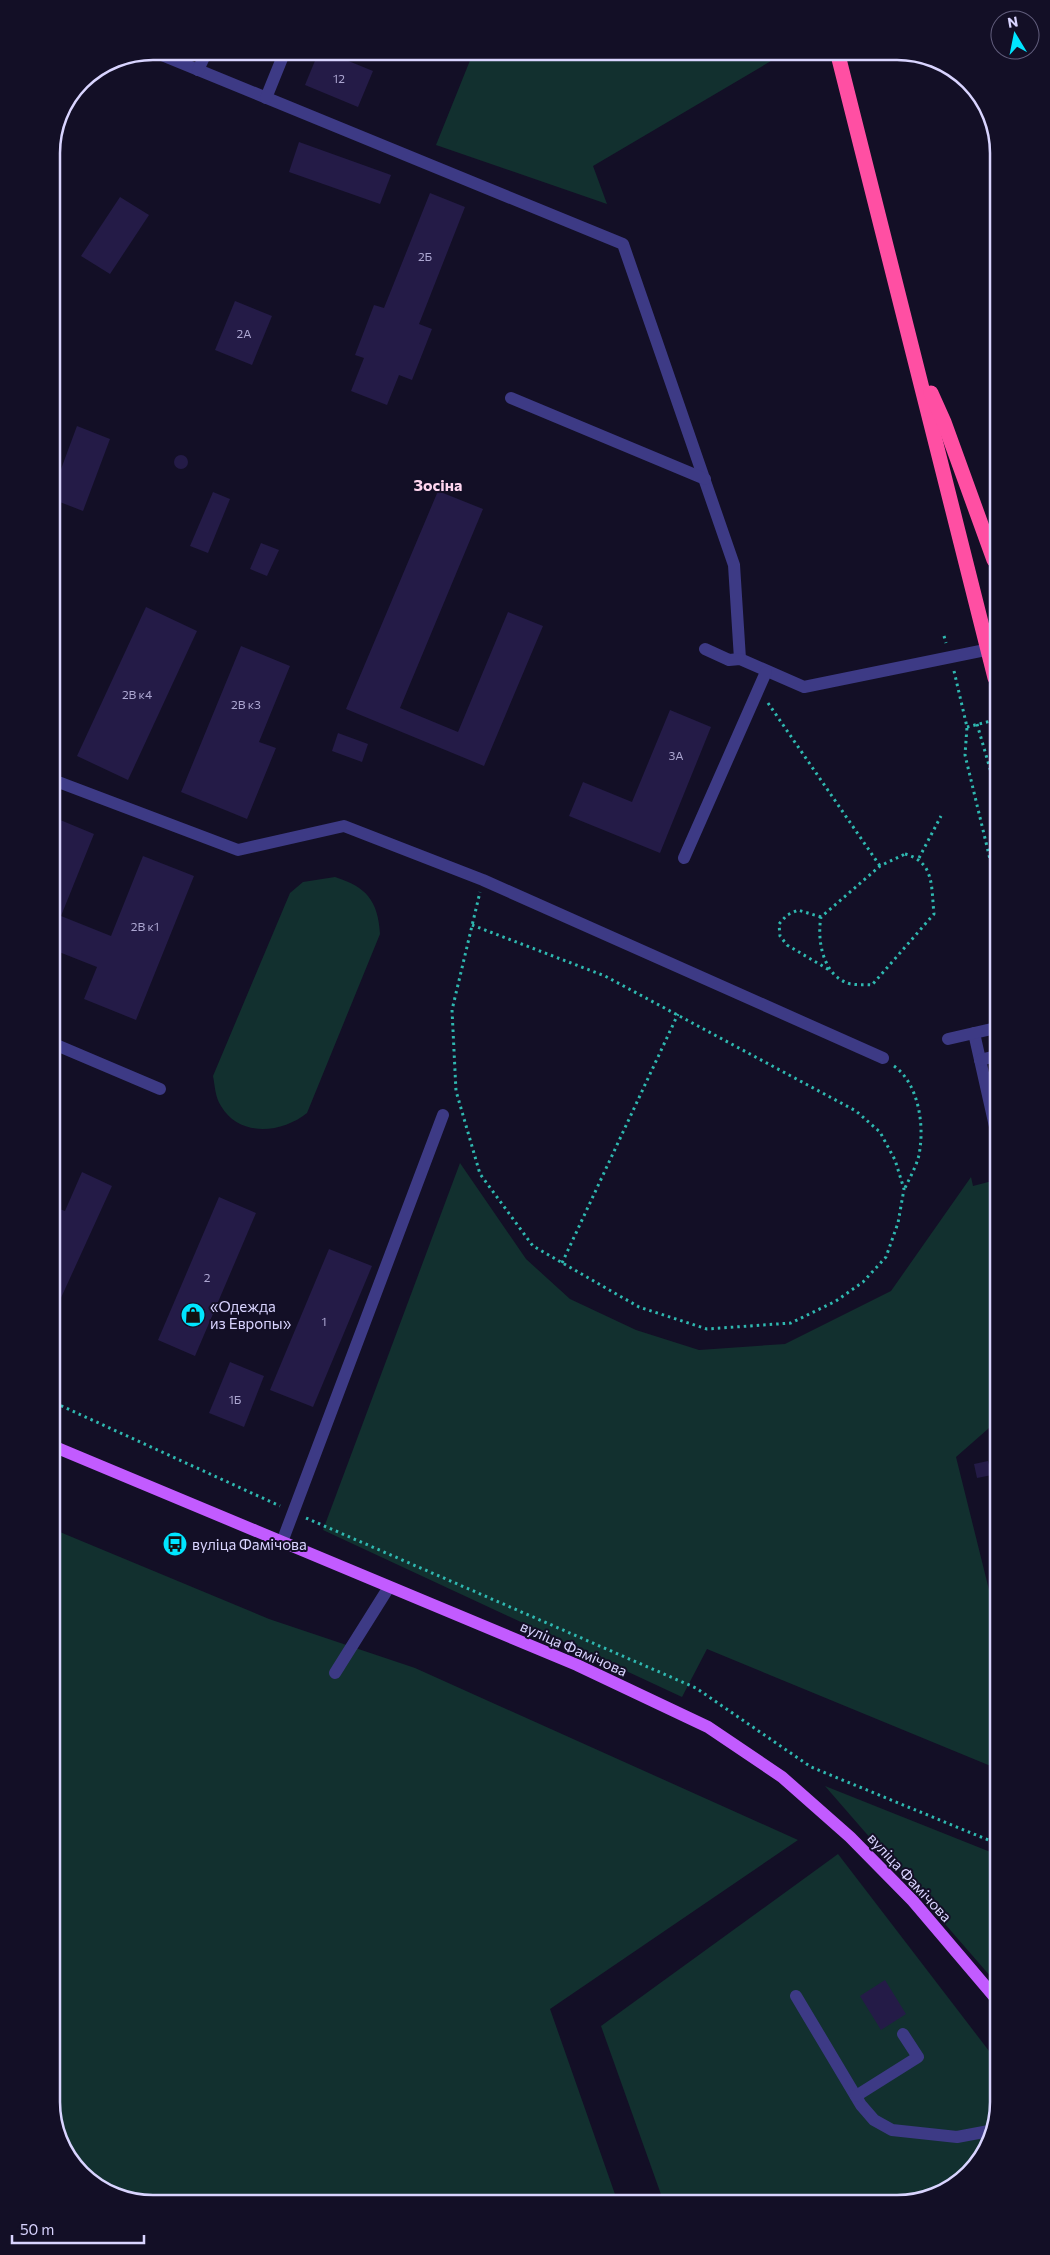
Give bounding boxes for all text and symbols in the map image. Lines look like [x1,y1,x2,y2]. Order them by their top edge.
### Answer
north arrow [990,10,1040,60]
text: N [1006,12,1019,31]
house number: 12 [333,71,345,85]
house number: 2Б [418,249,433,263]
house number: 2А [237,326,251,340]
district label: Зосіна [414,475,462,494]
house number: 2В к4 [122,687,152,701]
house number: 2В к3 [231,697,261,711]
house number: 3А [669,748,683,762]
house number: 2В к1 [131,919,159,933]
house number: 2 [204,1270,211,1284]
place label: «Одежда из Европы» [210,1297,292,1332]
shop icon: «Одежда из Европы» [180,1302,206,1328]
house number: 1 [321,1314,327,1328]
house number: 1Б [229,1392,242,1406]
bus stop icon: вуліца Фамічова [162,1531,188,1557]
place label: вуліца Фамічова [192,1535,307,1553]
street label: вуліца Фамічова [518,1616,630,1680]
street label: вуліца Фамічова [864,1829,956,1925]
scale bar [12,2212,145,2244]
text: 50 m [20,2220,54,2238]

